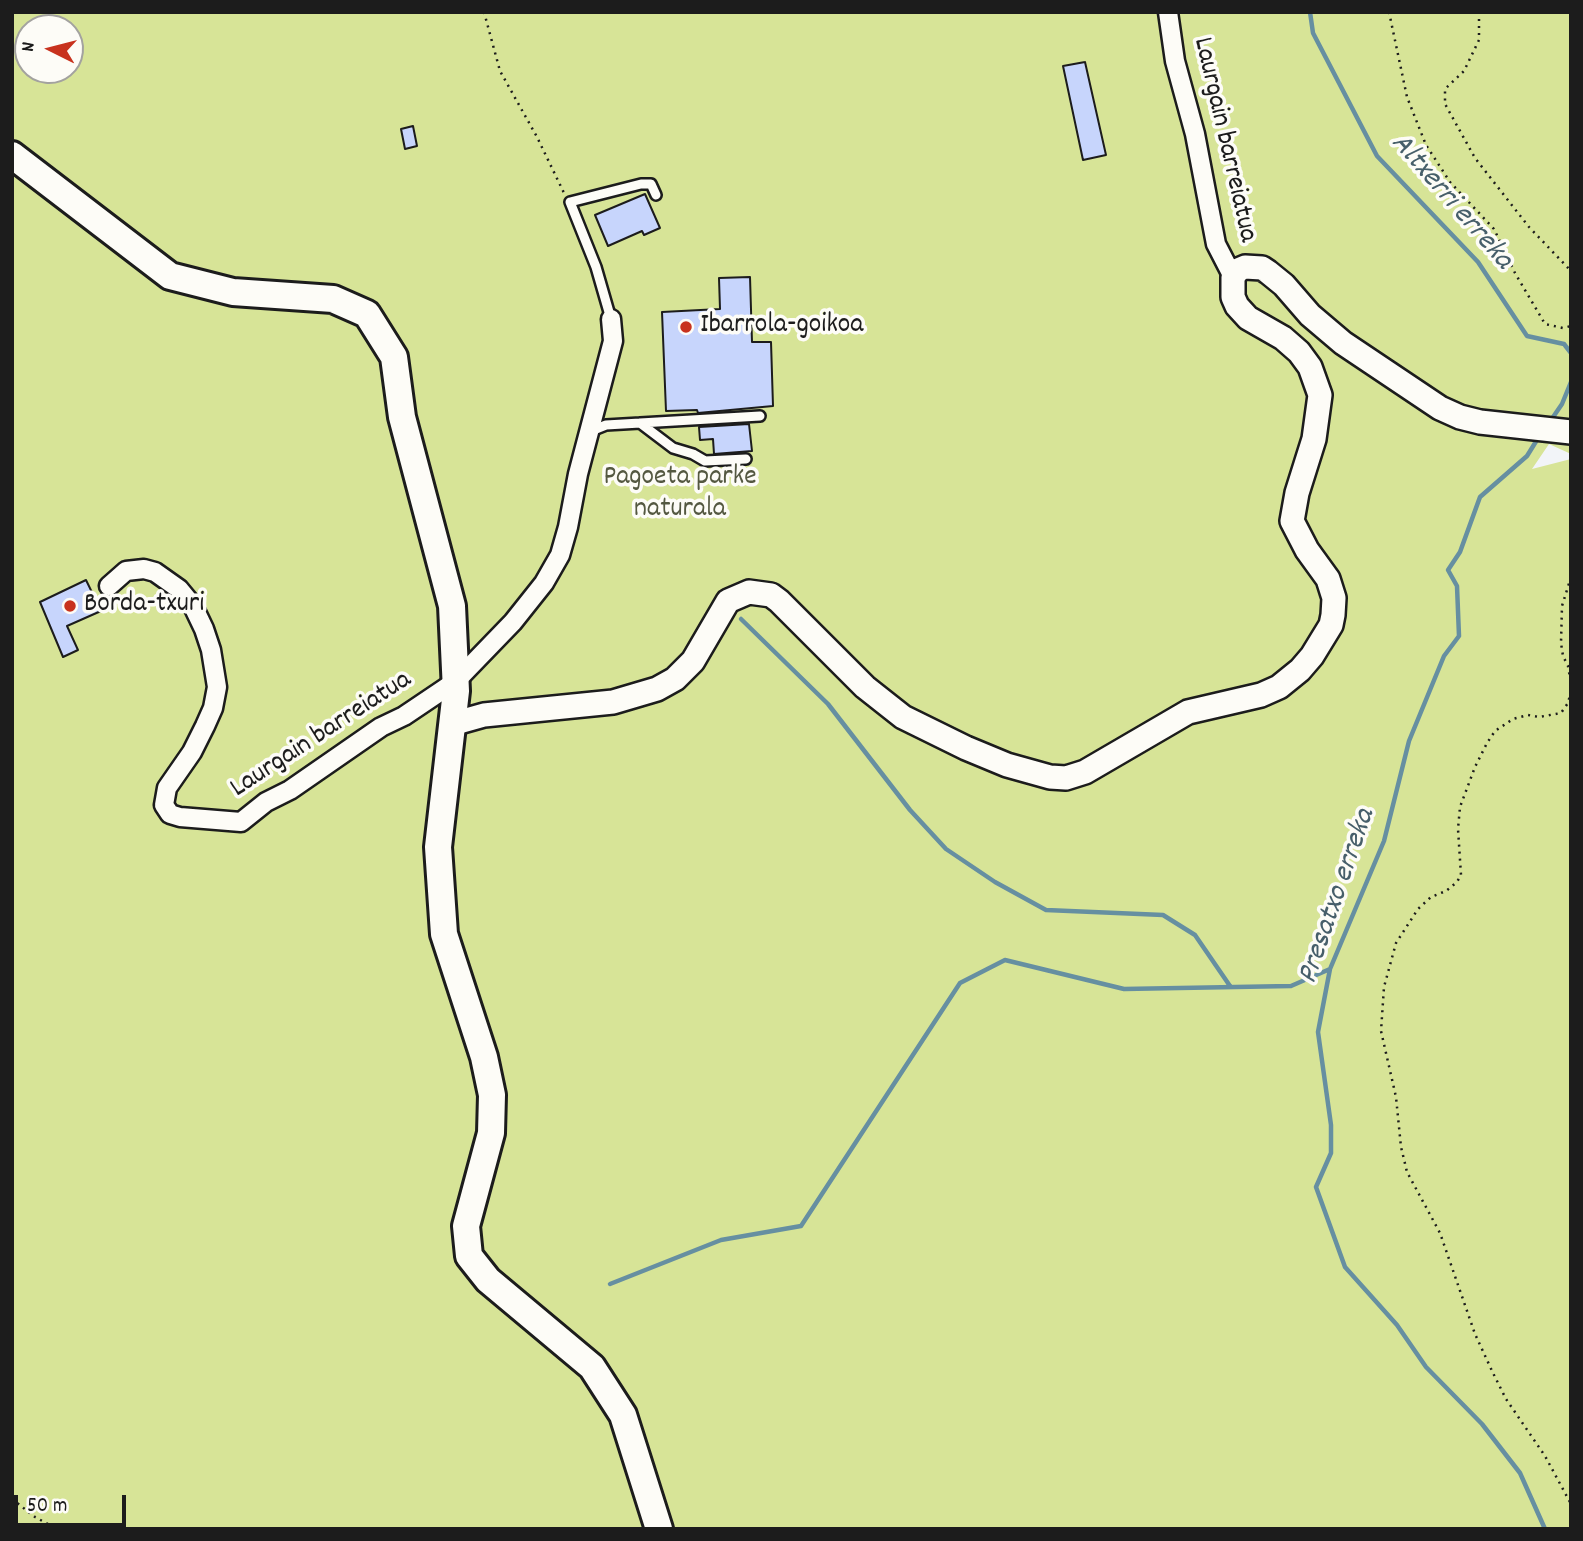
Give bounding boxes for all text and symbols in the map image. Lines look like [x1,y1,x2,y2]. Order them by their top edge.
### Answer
north arrow [14,14,84,84]
street label: Laurgain barreiatua [1183,34,1263,246]
text: N [16,41,44,53]
water label: Altxerri erreka [1381,128,1519,278]
place label: Ibarrola-goikoa [700,310,863,344]
marker: Ibarrola-goikoa [678,319,694,335]
park label: Pagoeta parke naturala [604,462,756,528]
place label: Borda-txuri [84,589,204,623]
marker: Borda-txuri [62,598,78,614]
street label: Laurgain barreiatua [225,665,419,807]
water label: Presatxo erreka [1292,805,1386,989]
scale bar [18,1482,130,1526]
text: 50 m [27,1492,67,1522]

